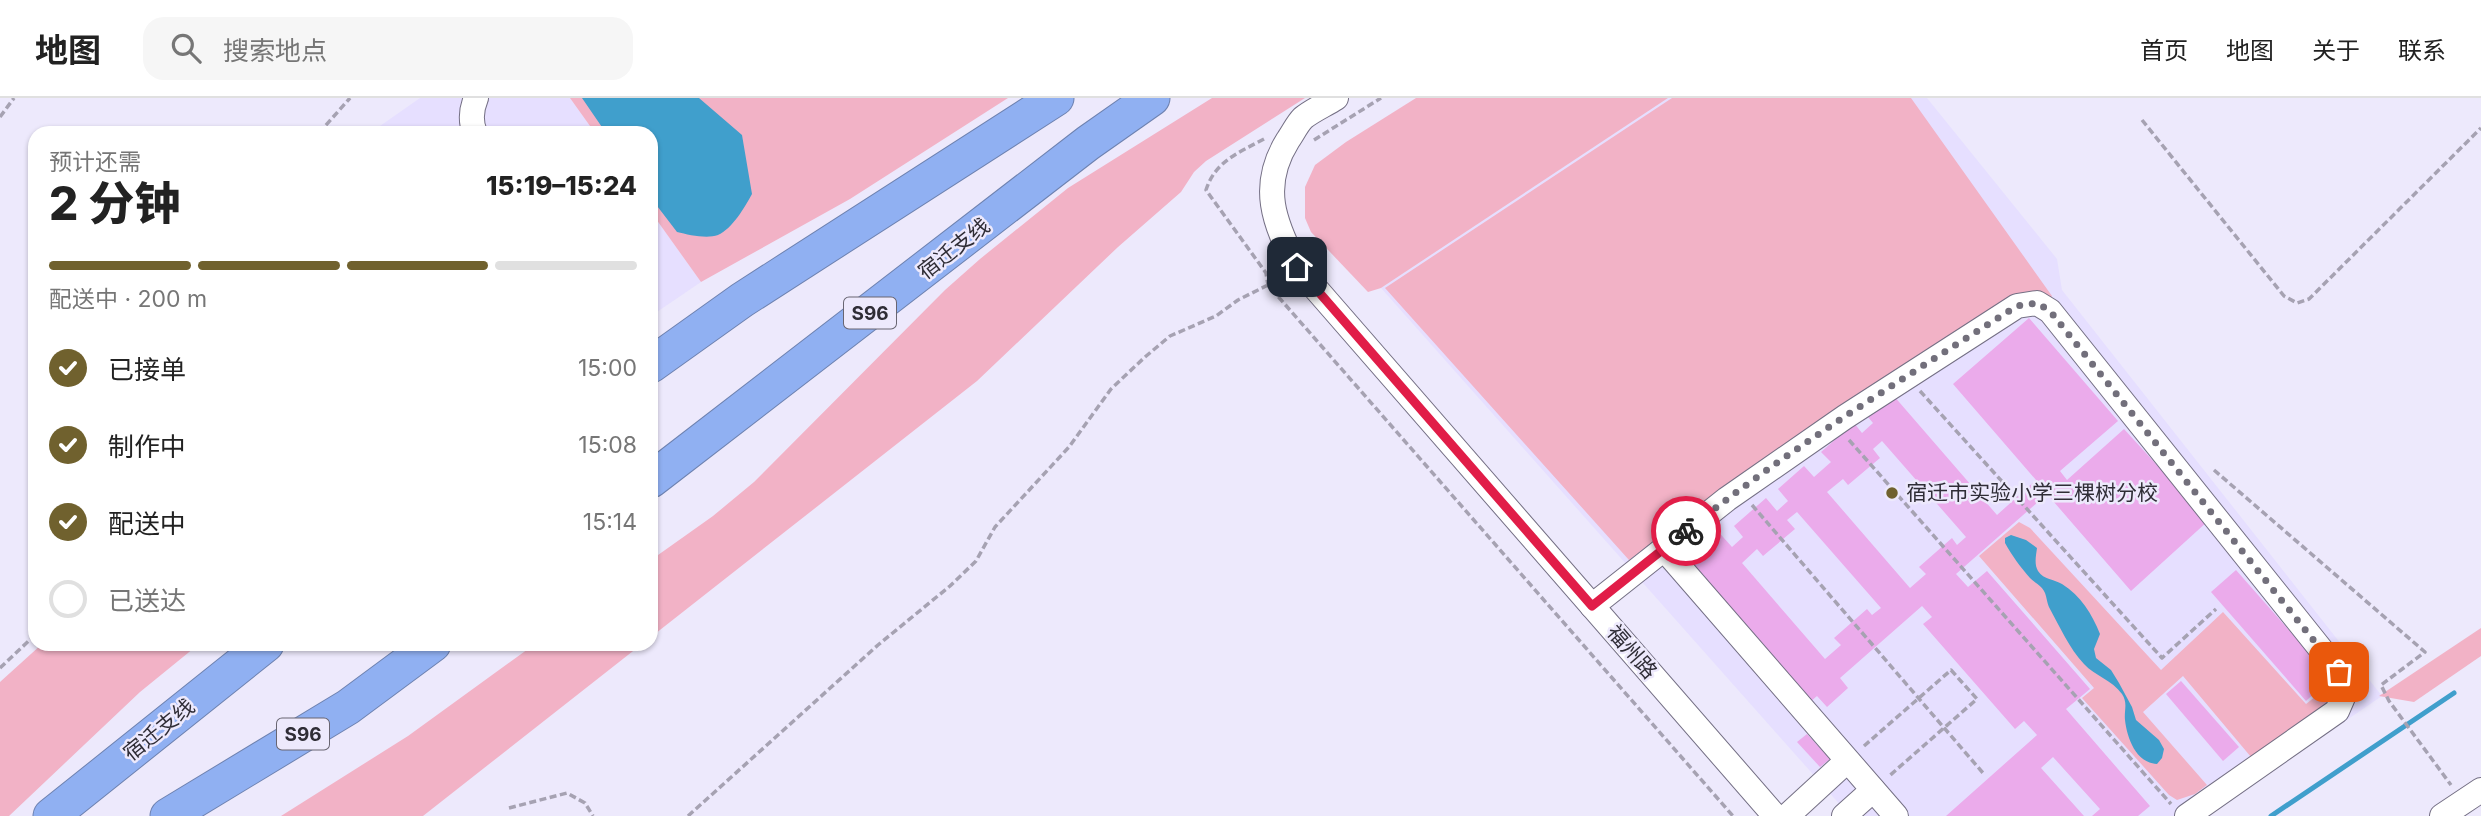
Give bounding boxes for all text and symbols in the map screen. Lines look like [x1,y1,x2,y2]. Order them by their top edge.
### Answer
search box [143,17,633,80]
icon: search [167,29,205,67]
text: 地图 [35,30,101,70]
text: 搜索地点 [223,35,327,66]
text: 首页 [2140,36,2188,65]
text: 地图 [2226,36,2274,65]
text: 关于 [2312,36,2360,65]
text: 联系 [2398,36,2446,65]
text: 预计还需 [49,148,141,176]
text: 15:19–15:24 [486,170,637,201]
text: 2 分钟 [49,175,180,231]
street label: 宿迁支线 [913,213,994,284]
pin [1267,237,1327,297]
icon: home [1278,248,1316,286]
text: 配送中 · 200 m [49,285,207,313]
road number: S96 [844,298,896,328]
icon: check [49,349,87,387]
text: 已接单 [108,354,186,385]
text: 15:00 [578,354,637,382]
icon: check [49,426,87,464]
text: 制作中 [108,431,186,462]
text: 15:08 [578,431,637,459]
place label: 宿迁市实验小学三棵树分校 [1906,480,2158,505]
marker: 宿迁市实验小学三棵树分校 [1884,485,1900,501]
courier [1651,496,1721,566]
icon: check [49,503,87,541]
text: 配送中 [108,508,186,539]
text: 15:14 [583,508,637,536]
icon: bike [1667,512,1705,550]
text: 已送达 [108,585,186,616]
street label: 福州路 [1602,620,1662,684]
pin [2309,642,2369,702]
icon: bag [2320,653,2358,691]
street label: 宿迁支线 [118,693,199,766]
road number: S96 [277,719,329,750]

